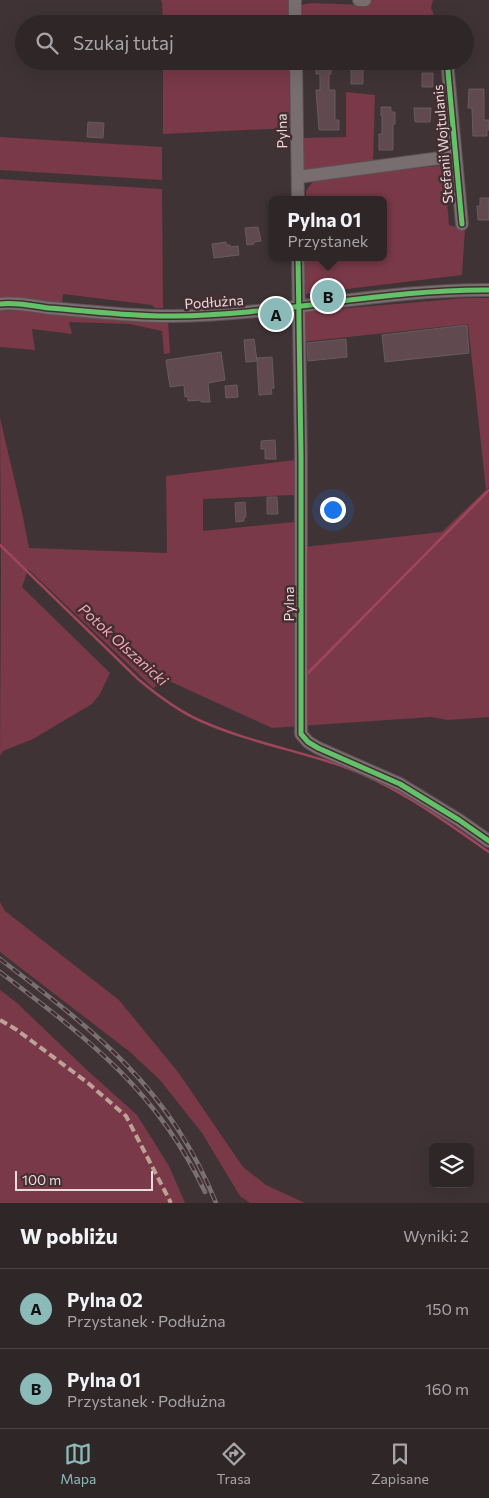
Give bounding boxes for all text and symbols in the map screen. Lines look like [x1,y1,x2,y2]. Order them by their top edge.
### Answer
search box [15,15,474,70]
icon: search [33,29,61,57]
text: Szukaj tutaj [73,31,174,54]
street label: Stefanii Wojtulanis [429,84,456,204]
street label: Pylna [273,113,290,149]
popup [269,196,387,261]
text: Pylna 01 [287,208,361,231]
text: Przystanek [287,231,369,250]
pin: B [312,277,344,315]
street label: Podłużna [184,291,244,312]
pin: A [260,295,292,333]
your location [320,497,346,523]
street label: Pylna [280,587,297,621]
water label: Potok Olszanicki [75,599,173,690]
map controls [429,1143,474,1188]
button: layers [429,1143,474,1188]
scale bar [15,1168,152,1191]
text: 100 m [22,1171,61,1188]
text: W pobliżu [20,1223,118,1248]
text: Wyniki: 2 [403,1226,469,1245]
text: Pylna 02 [67,1288,143,1311]
text: A [30,1299,42,1318]
text: 150 m [426,1299,469,1318]
text: Przystanek · Podłużna [67,1311,226,1330]
text: Pylna 01 [67,1368,141,1391]
text: B [31,1379,41,1398]
text: 160 m [425,1379,469,1398]
text: Przystanek · Podłużna [67,1391,226,1410]
tab: Mapa [60,1440,96,1487]
tab: Trasa [217,1440,251,1487]
tab: Zapisane [371,1440,429,1487]

